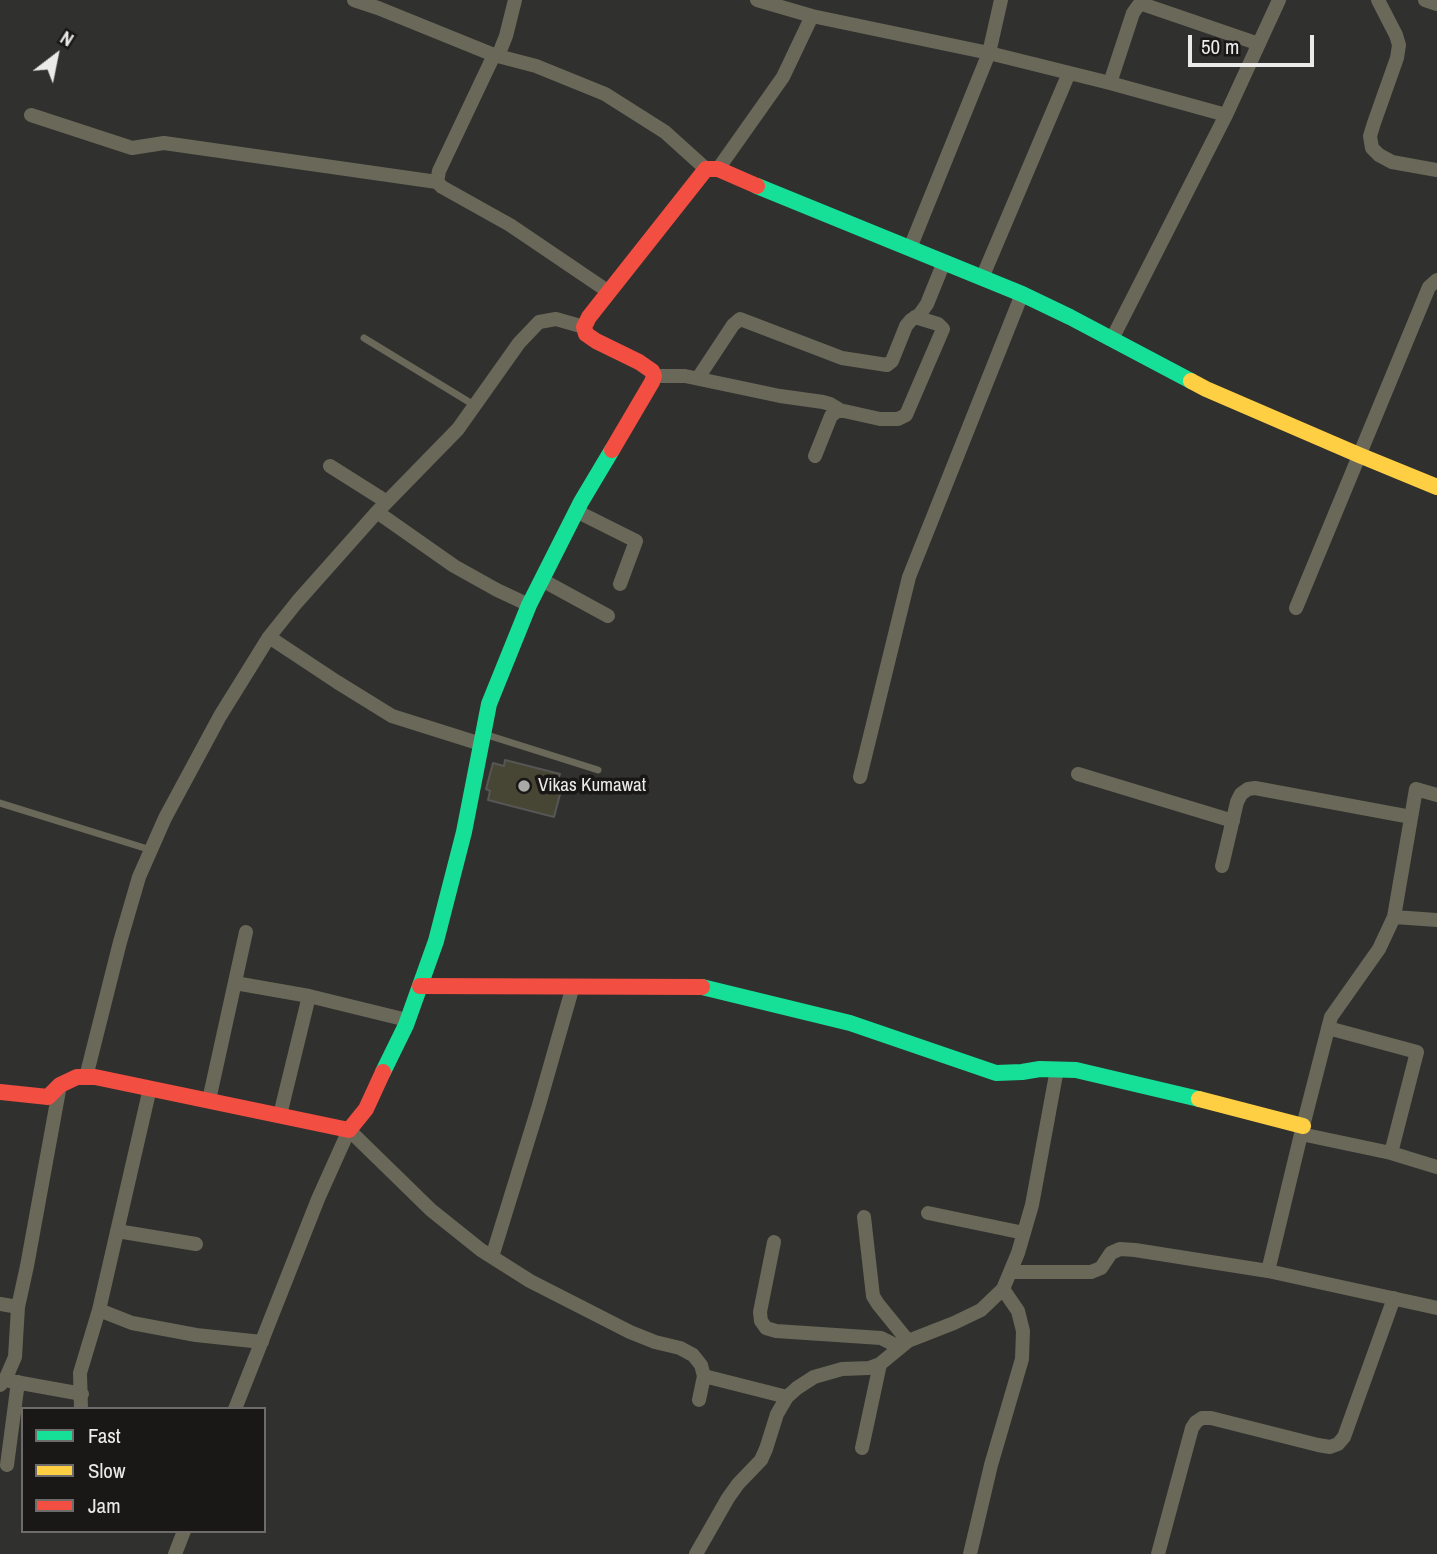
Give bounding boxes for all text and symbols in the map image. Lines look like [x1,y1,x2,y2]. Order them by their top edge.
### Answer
north arrow [21,21,91,91]
scale bar [1192,21,1318,65]
text: N [55,24,79,52]
text: 50 m [1201,32,1239,61]
place label: Vikas Kumawat [538,775,646,797]
marker: Vikas Kumawat [516,778,532,794]
legend [21,1407,266,1533]
text: Fast [88,1421,121,1450]
text: Slow [88,1456,125,1485]
text: Jam [88,1491,121,1520]

